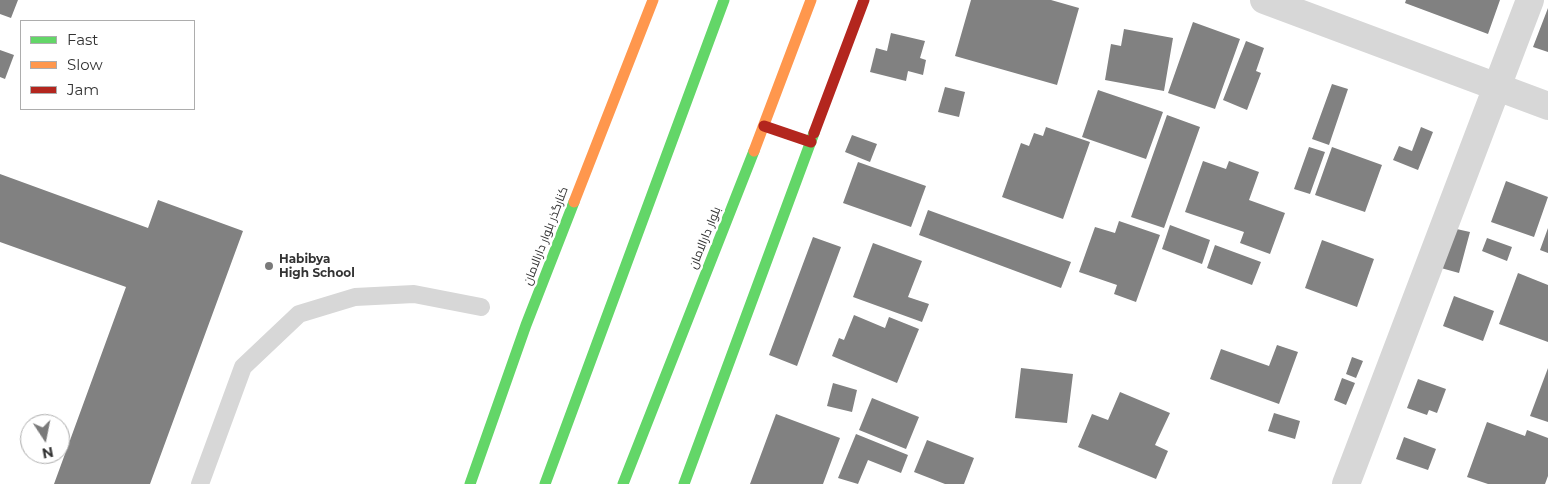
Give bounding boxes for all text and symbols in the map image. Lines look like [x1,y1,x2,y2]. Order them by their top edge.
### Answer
legend [20,20,195,110]
text: Fast [67,30,98,49]
text: Slow [67,55,103,74]
text: Jam [67,80,99,99]
street label: کنارگذر بلوار دارالامان [521,185,571,287]
street label: بلوار دارالامان [686,205,724,271]
place label: Habibya High School [279,252,355,280]
marker: Habibya High School [263,260,275,272]
north arrow [20,414,70,464]
text: N [40,443,55,463]

